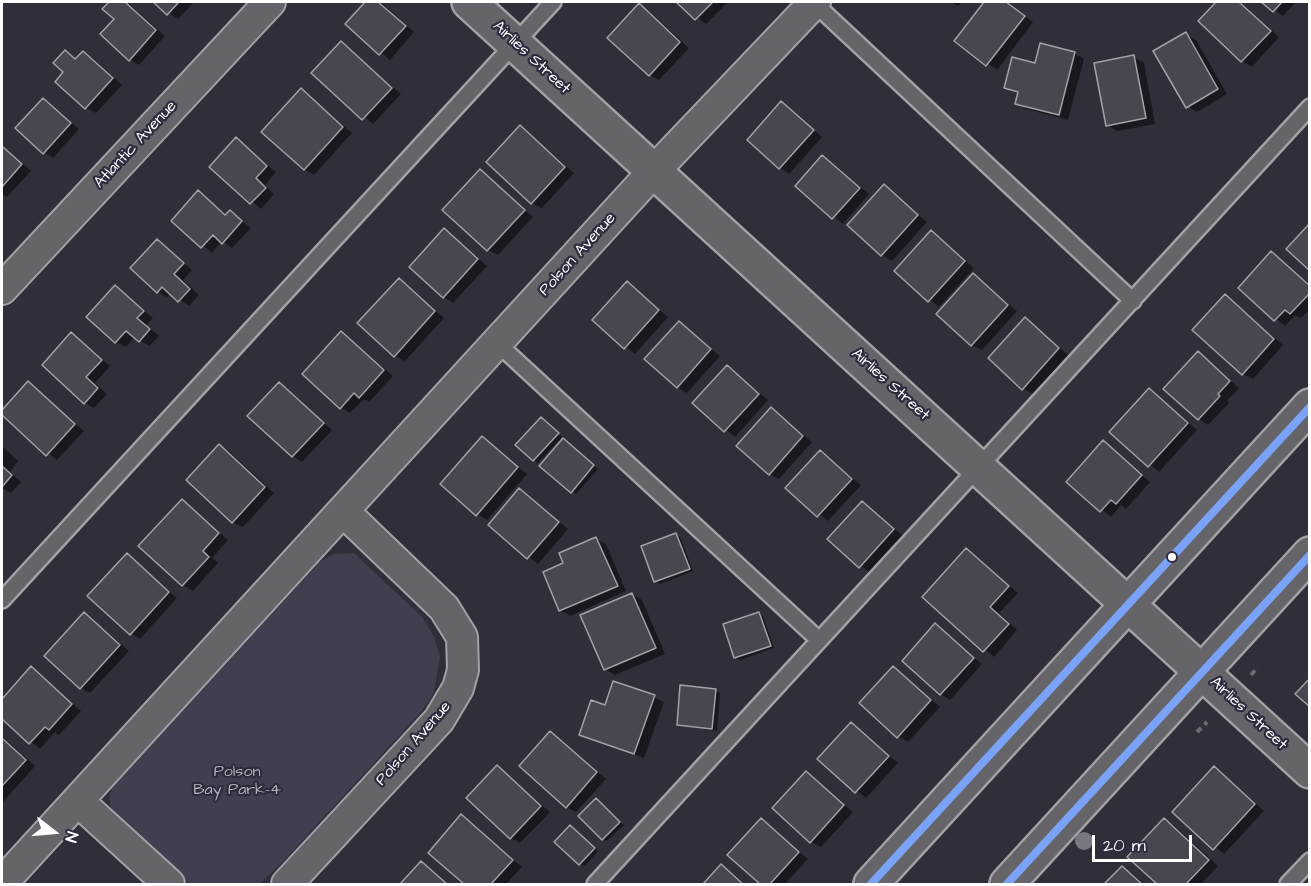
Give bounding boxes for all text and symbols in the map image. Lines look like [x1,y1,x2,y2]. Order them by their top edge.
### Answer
street label: Airlies Street [488,17,574,99]
street label: Atlantic Avenue [91,97,181,193]
street label: Polson Avenue [536,210,620,300]
street label: Airlies Street [847,345,933,425]
unlabelled marker [1166,551,1178,563]
street label: Airlies Street [1205,673,1291,755]
street label: Polson Avenue [372,698,456,790]
park label: Polson Bay Park–4 [193,763,281,801]
north arrow [24,802,84,862]
scale bar [1095,823,1196,861]
text: N [59,829,83,845]
text: 20 m [1103,833,1146,858]

